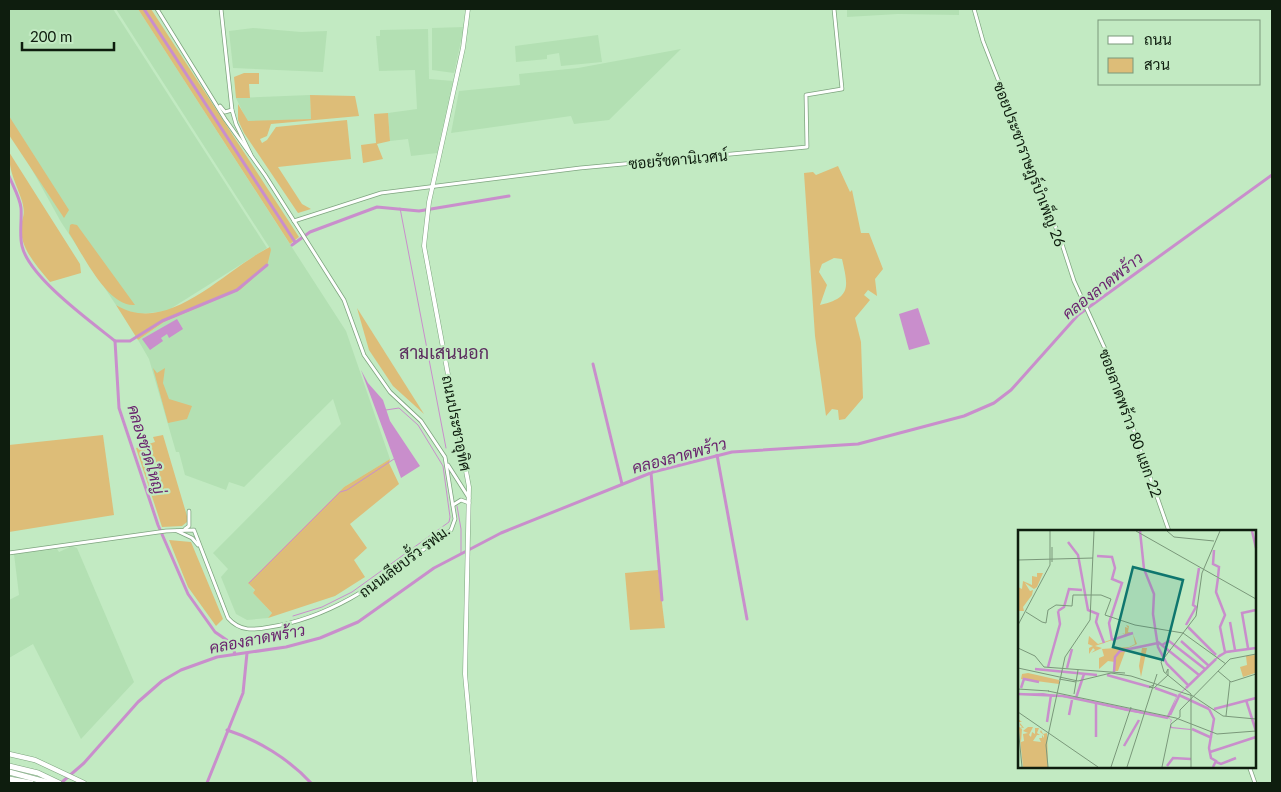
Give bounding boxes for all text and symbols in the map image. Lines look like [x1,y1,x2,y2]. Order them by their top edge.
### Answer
scale bar [22,20,115,52]
legend [1098,20,1261,85]
text: 200 m [30,27,72,45]
text: ถนน [1144,30,1172,48]
text: สวน [1144,55,1170,73]
street label: ซอยประชาราษฎร์บำเพ็ญ 26 [988,79,1071,250]
street label: ซอยรัชดานิเวศน์ [628,146,728,172]
water label: คลองลาดพร้าว [1057,247,1146,322]
district label: สามเสนนอก [399,341,489,363]
street label: ซอยลาดพร้าว 80 แยก 22 [1096,346,1166,500]
street label: ถนนประชาอุทิศ [436,374,475,473]
water label: คลองชวดใหญ่ [123,402,171,497]
water label: คลองลาดพร้าว [629,432,728,477]
street label: ถนนเลียบรั้ว รฟม. [352,517,453,601]
inset map [1018,530,1256,767]
water label: คลองลาดพร้าว [207,618,307,657]

